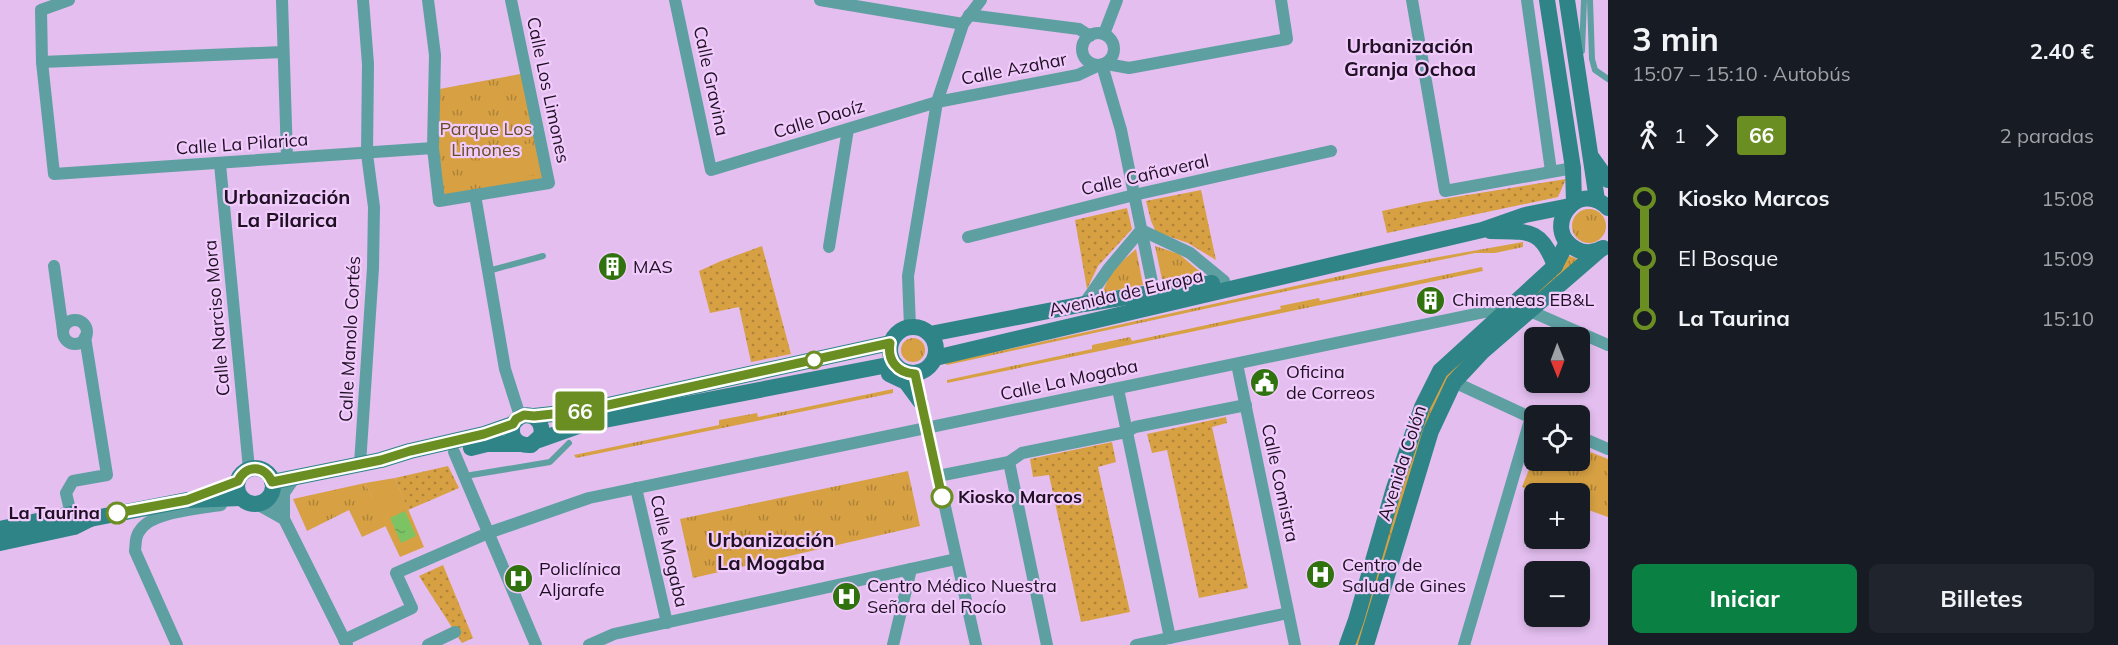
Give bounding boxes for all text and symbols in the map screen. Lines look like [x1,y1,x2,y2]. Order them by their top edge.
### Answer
street label: Calle Los Limones [522,15,575,165]
text: 3 min [1632,18,1719,59]
street label: Calle Gravina [689,24,734,138]
district label: Urbanización Granja Ochoa [1344,33,1476,81]
text: 2.40 € [2030,37,2094,65]
street label: Calle Azahar [959,47,1069,90]
text: 15:07 – 15:10 · Autobús [1632,61,1851,86]
street label: Calle Daoíz [771,94,867,143]
park label: Parque Los Limones [439,117,533,161]
icon: walk [1632,119,1665,152]
icon: forward [1695,119,1728,152]
text: 66 [1749,122,1774,148]
text: 1 [1674,123,1686,148]
text: 2 paradas [2000,123,2094,148]
street label: Calle La Pilarica [175,127,309,160]
street label: Calle Cañaveral [1079,149,1211,200]
district label: Urbanización La Pilarica [224,184,350,232]
text: Kiosko Marcos [1678,184,1830,212]
text: 15:08 [2041,186,2094,211]
street label: Calle Narciso Mora [198,239,235,397]
text: El Bosque [1678,244,1778,272]
text: 15:09 [2041,246,2094,271]
building icon: MAS [596,251,628,283]
street label: Calle Manolo Cortés [334,255,365,423]
place label: MAS [633,255,673,278]
street label: Avenida de Europa [1046,264,1205,321]
building icon: Chimeneas EB&L [1415,284,1447,316]
place label: Chimeneas EB&L [1452,288,1594,311]
text: La Taurina [1678,304,1790,332]
text: 15:10 [2041,306,2094,331]
north arrow [1524,327,1590,393]
map controls [1524,327,1590,627]
unlabelled marker [805,351,823,369]
street label: Calle La Mogaba [998,354,1140,405]
place label: Oficina de Correos [1286,360,1375,404]
public building icon: Oficina de Correos [1249,366,1281,398]
line badge: 66 [553,392,607,430]
text: 66 [567,398,593,424]
street label: Avenida Colón [1372,402,1431,524]
button: locate [1524,405,1590,471]
street label: Calle Comistra [1257,422,1304,544]
button: + [1524,483,1590,549]
place label: Kiosko Marcos [958,485,1082,508]
marker: Kiosko Marcos [931,486,953,508]
street label: Calle Mogaba [645,492,694,609]
place label: La Taurina [8,501,100,524]
marker: La Taurina [106,502,128,524]
district label: Urbanización La Mogaba [708,527,834,575]
place label: Centro de Salud de Gines [1342,553,1466,597]
place label: Policlínica Aljarafe [539,557,621,601]
hospital icon: Centro de Salud de Gines [1305,559,1337,591]
button: − [1524,561,1590,627]
hospital icon: Policlínica Aljarafe [502,563,534,595]
button: Iniciar [1632,564,1857,633]
button: Billetes [1869,564,2094,633]
place label: Centro Médico Nuestra Señora del Rocío [867,574,1057,618]
hospital icon: Centro Médico Nuestra Señora del Rocío [830,580,862,612]

